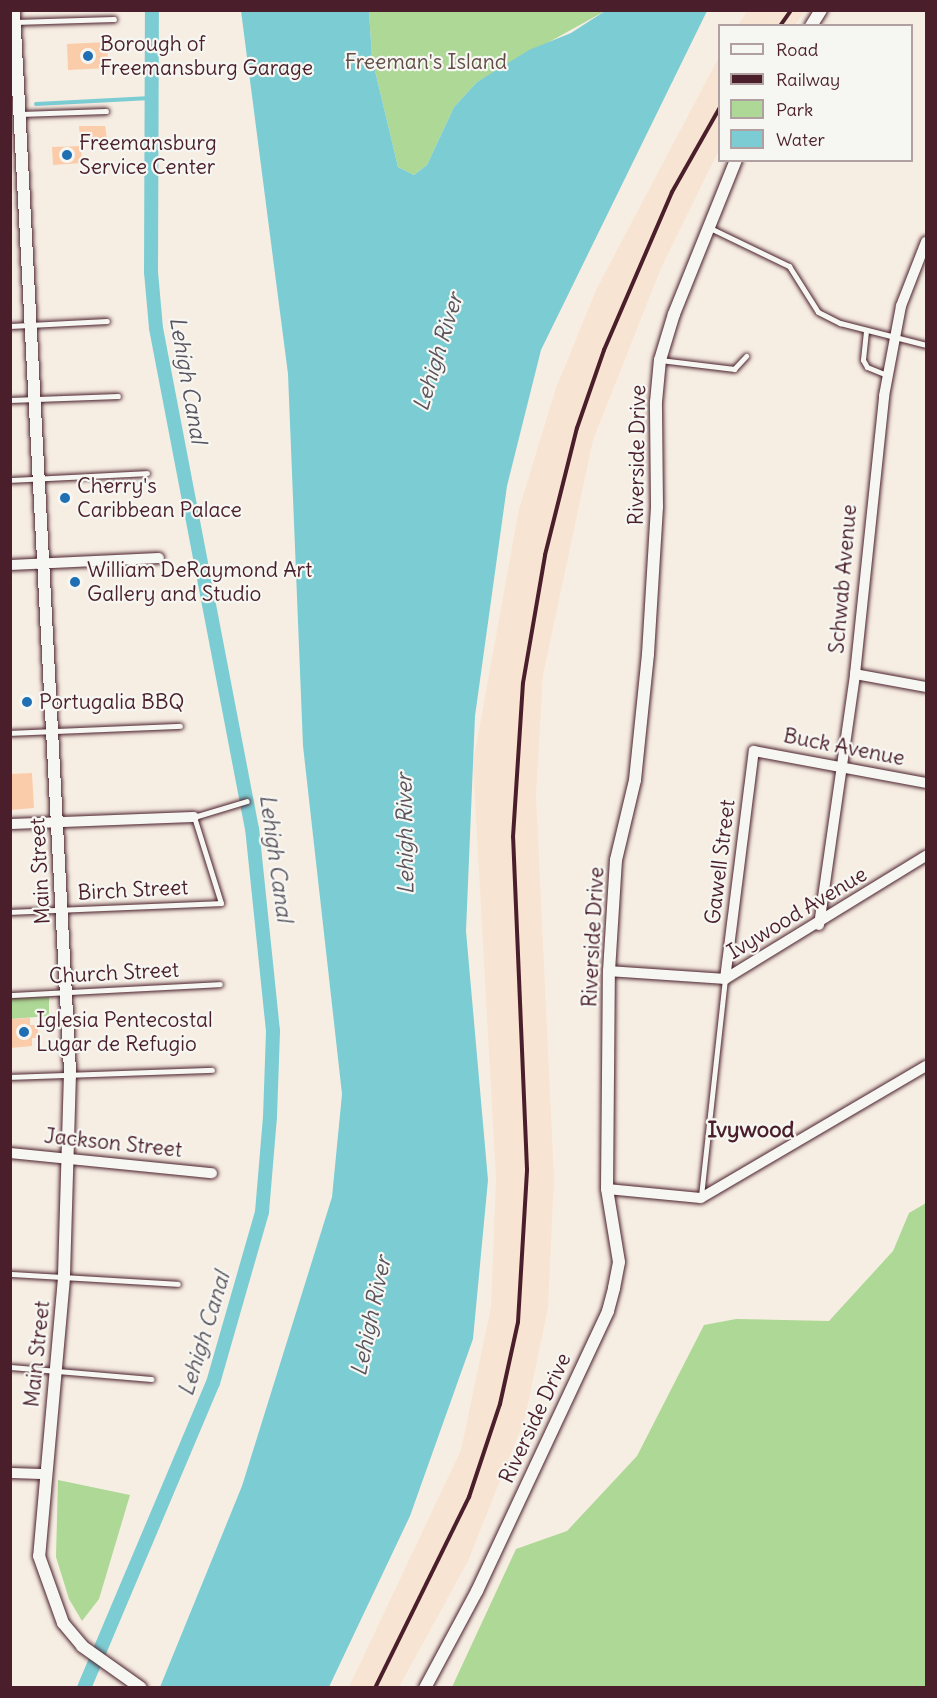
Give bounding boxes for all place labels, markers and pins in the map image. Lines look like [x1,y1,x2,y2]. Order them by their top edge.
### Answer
place label: Borough of Freemansburg Garage [100,31,313,81]
marker: Borough of Freemansburg Garage [81,49,95,63]
place label: Freemansburg Service Center [79,130,217,180]
marker: Freemansburg Service Center [60,148,74,162]
place label: Cherry's Caribbean Palace [77,473,242,523]
marker: Cherry's Caribbean Palace [58,491,72,505]
place label: William DeRaymond Art Gallery and Studio [87,557,312,607]
marker: William DeRaymond Art Gallery and Studio [68,575,82,589]
place label: Portugalia BBQ [39,689,184,715]
marker: Portugalia BBQ [20,695,34,709]
place label: Iglesia Pentecostal Lugar de Refugio [36,1007,213,1057]
marker: Iglesia Pentecostal Lugar de Refugio [17,1025,31,1039]

